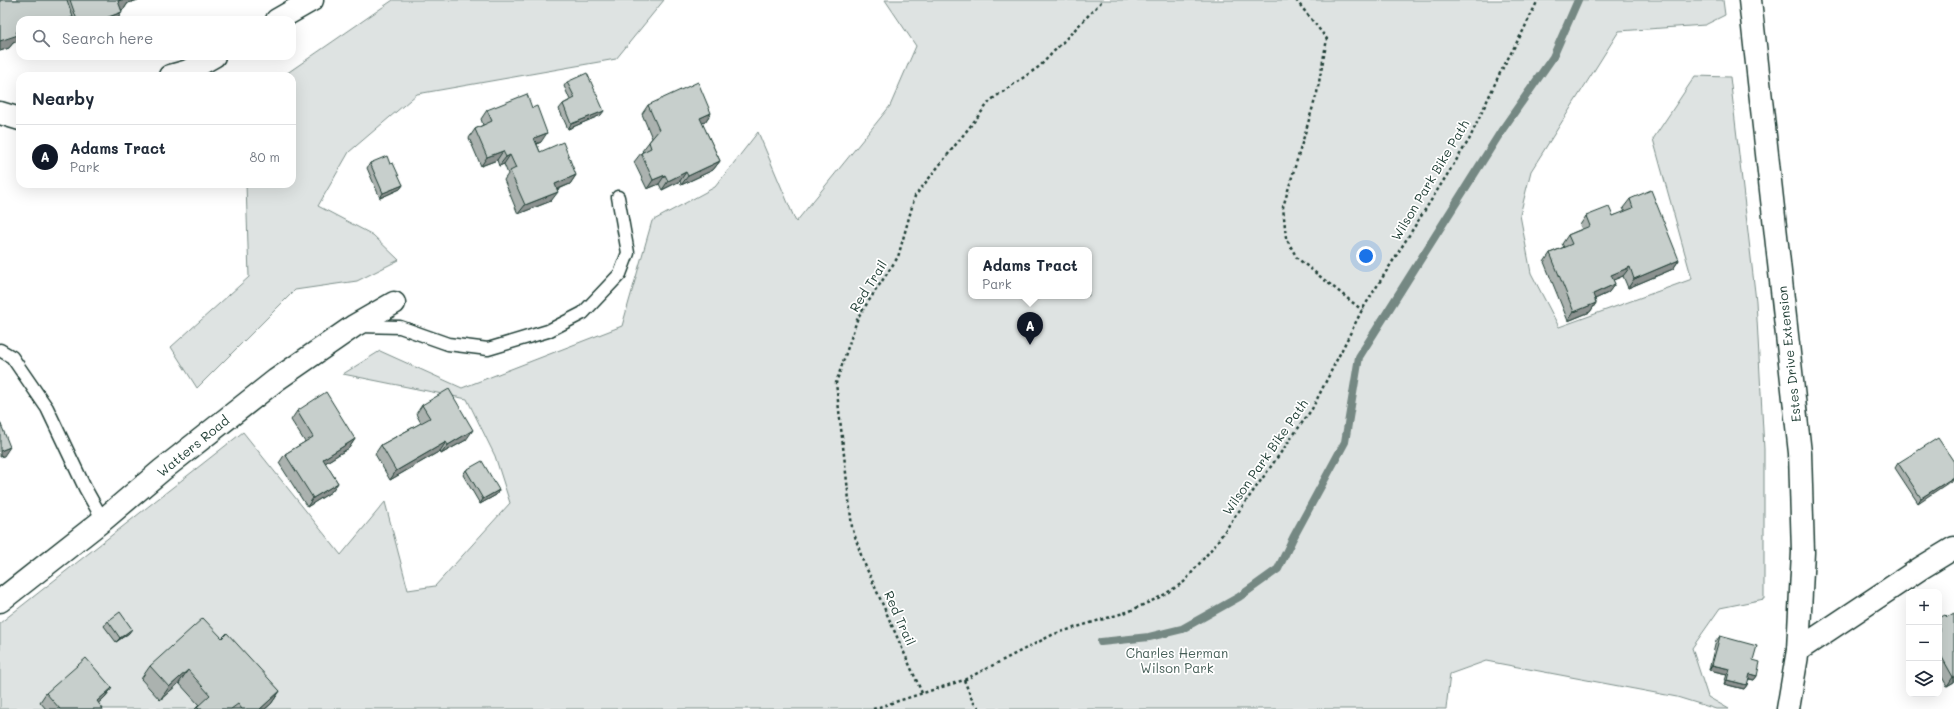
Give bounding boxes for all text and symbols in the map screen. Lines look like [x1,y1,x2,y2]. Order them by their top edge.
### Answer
search box [16,16,296,60]
icon: search [30,27,52,49]
text: Search here [62,28,153,48]
text: Nearby [32,87,94,109]
street label: Wilson Park Bike Path [1387,116,1472,243]
text: Adams Tract [70,138,166,158]
text: A [40,148,50,165]
text: 80 m [250,148,280,165]
text: Park [70,158,99,175]
your location [1356,246,1376,266]
popup [968,247,1092,299]
text: Adams Tract [982,255,1078,275]
street label: Red Trail [845,257,890,315]
text: Park [982,275,1012,292]
street label: Estes Drive Extension [1773,285,1804,423]
pin: A [1017,312,1043,345]
street label: Wilson Park Bike Path [1218,395,1311,518]
street label: Watters Road [153,411,232,480]
street label: Red Trail [881,588,920,648]
map controls [1906,589,1942,697]
button: + [1906,589,1942,625]
button: − [1906,625,1942,661]
park label: Charles Herman Wilson Park [1126,644,1228,676]
button: layers [1906,661,1942,697]

